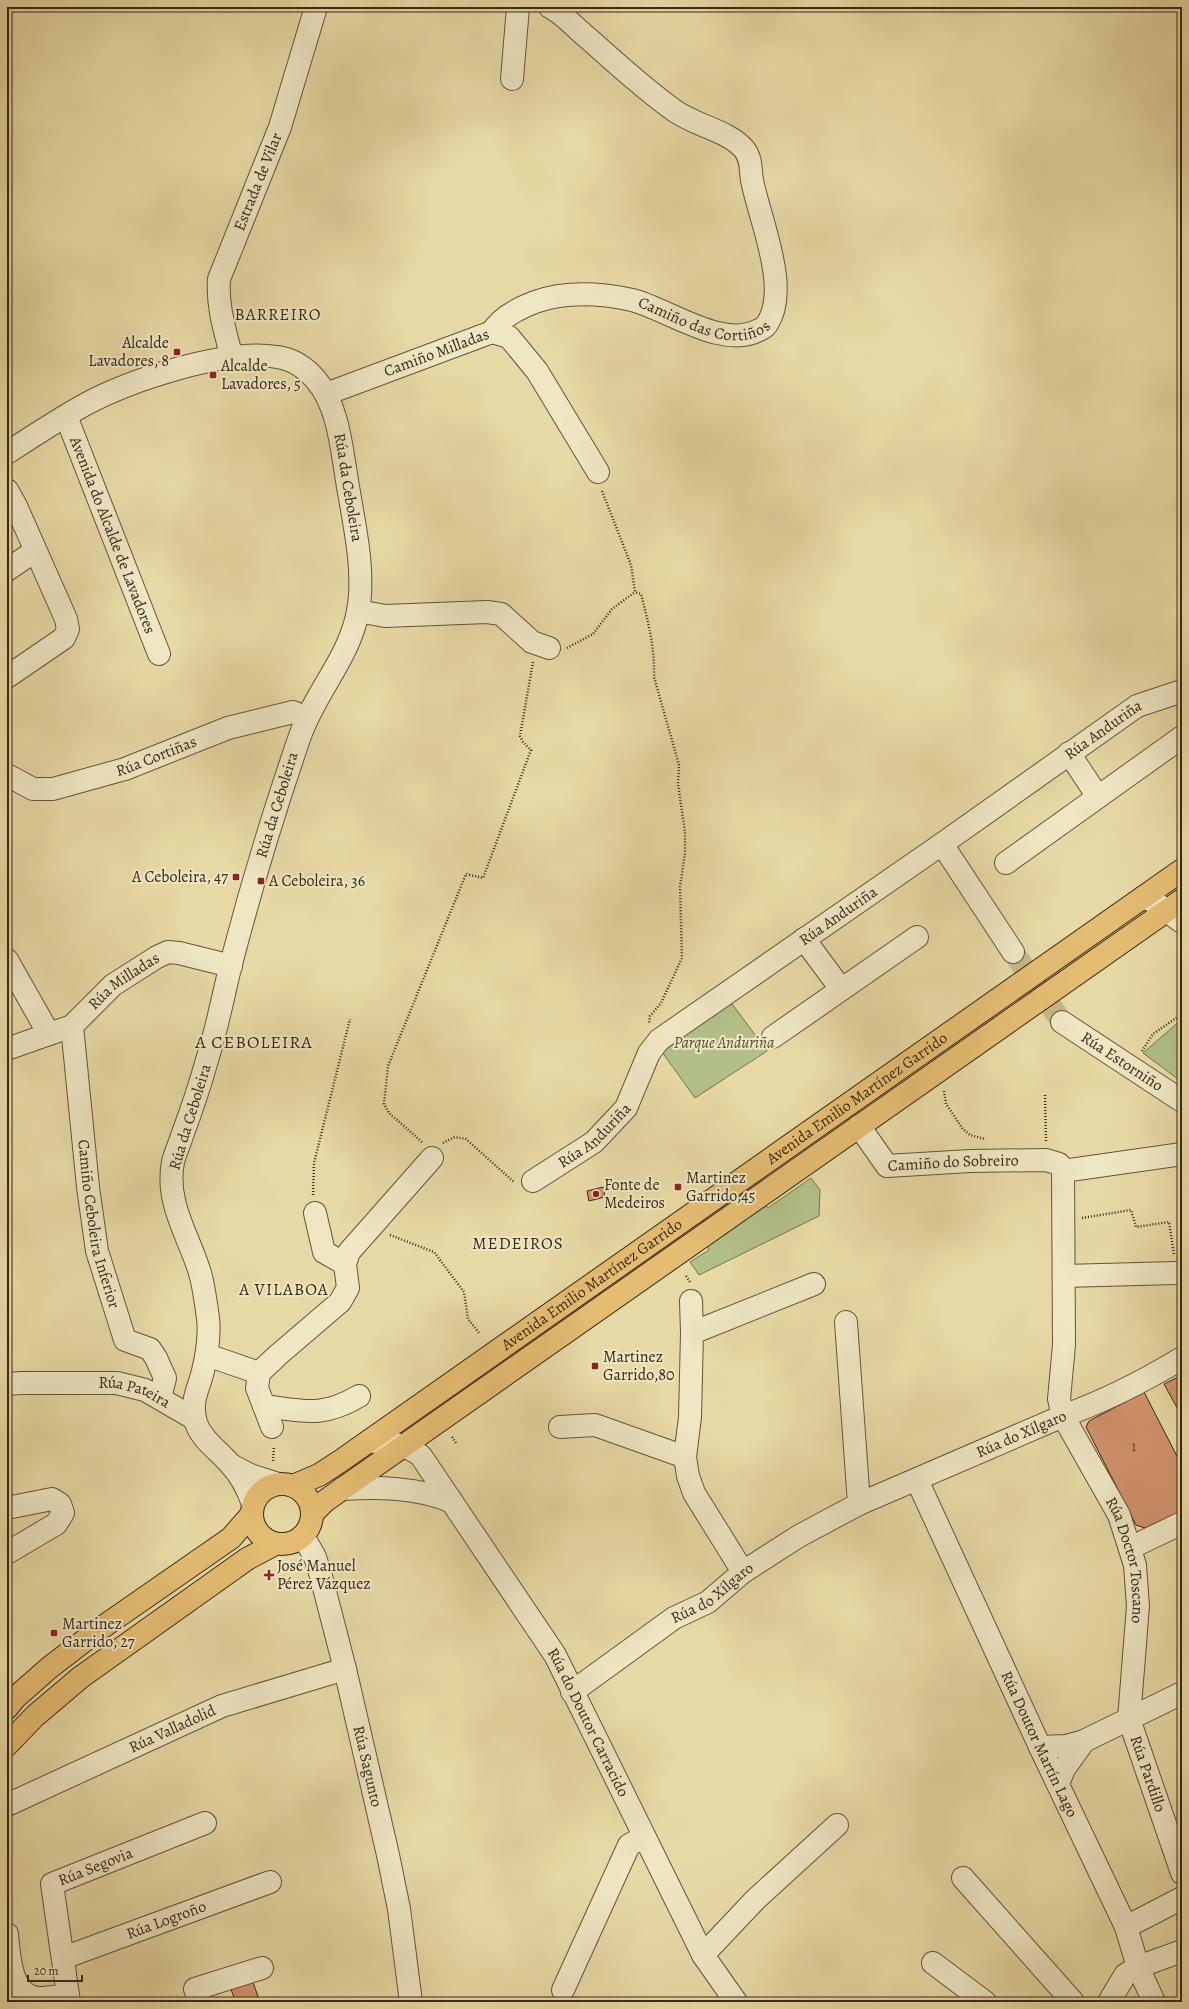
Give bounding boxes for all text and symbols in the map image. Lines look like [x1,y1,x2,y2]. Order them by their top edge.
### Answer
street label: Estrada de Vilar [228,130,288,234]
street label: Camiño das Cortiños [635,292,776,346]
district label: BARREIRO [234,303,322,326]
street label: Camiño Milladas [381,323,492,382]
place label: Alcalde Lavadores, 8 [88,332,169,372]
marker: Alcalde Lavadores, 8 [172,347,182,357]
place label: Alcalde Lavadores, 5 [220,355,301,395]
marker: Alcalde Lavadores, 5 [208,370,218,380]
street label: Rúa da Ceboleira [328,431,368,544]
street label: Avenida do Alcalde de Lavadores [64,433,161,637]
street label: Rúa Anduriña [1060,694,1145,765]
street label: Rúa Cortiñas [114,731,200,782]
street label: Rúa da Ceboleira [250,749,304,861]
place label: A Ceboleira, 47 [131,866,228,888]
place label: A Ceboleira, 36 [268,870,365,892]
marker: A Ceboleira, 47 [231,872,241,882]
marker: A Ceboleira, 36 [256,876,266,886]
street label: Rúa Anduriña [795,881,882,951]
street label: Rúa Milladas [83,947,164,1015]
street label: Avenida Emilio Martínez Garrido [761,1027,952,1170]
street label: Rúa Estorniño [1077,1027,1168,1097]
district label: A CEBOLEIRA [194,1030,313,1054]
park label: Parque Anduriña [674,1032,775,1054]
street label: Rúa da Ceboleira [163,1061,217,1173]
street label: Rúa Anduriña [554,1098,637,1173]
street label: Camiño Ceboleira Inferior [72,1138,125,1311]
street label: Camiño do Sobreiro [887,1149,1019,1177]
place label: Martinez Garrido,45 [686,1167,756,1207]
place label: Fonte de Medeiros [604,1174,665,1214]
marker: Martinez Garrido,45 [673,1182,683,1192]
marker: Fonte de Medeiros [591,1189,601,1199]
street label: Avenida Emilio Martínez Garrido [496,1213,687,1356]
district label: MEDEIROS [472,1232,564,1255]
district label: A VILABOA [238,1278,329,1301]
place label: Martinez Garrido,80 [603,1346,675,1386]
marker: Martinez Garrido,80 [590,1361,600,1371]
street label: Rúa Pateira [98,1372,175,1414]
street label: Rúa do Xílgaro [973,1405,1070,1463]
house number: 1 [1132,1437,1137,1456]
street label: Rúa Doctor Toscano [1100,1493,1149,1624]
place label: José Manuel Pérez Vázquez [277,1555,371,1595]
street label: Rúa do Xílgaro [667,1557,758,1629]
marker: José Manuel Pérez Vázquez [264,1570,274,1580]
place label: Martinez Garrido, 27 [62,1613,135,1653]
marker: Martinez Garrido, 27 [49,1628,59,1638]
street label: Rúa do Doutor Carracido [542,1643,634,1801]
street label: Rúa Doutor Martín Lago [995,1667,1083,1821]
street label: Rúa Valladolid [125,1699,220,1758]
street label: Rúa Sagunto [347,1723,388,1809]
street label: Rúa Pardillo [1125,1733,1171,1815]
street label: Rúa Segovia [55,1842,137,1891]
street label: Rúa Logroño [123,1895,209,1945]
scale bar [28,1957,82,1983]
text: 20 m [34,1963,58,1979]

